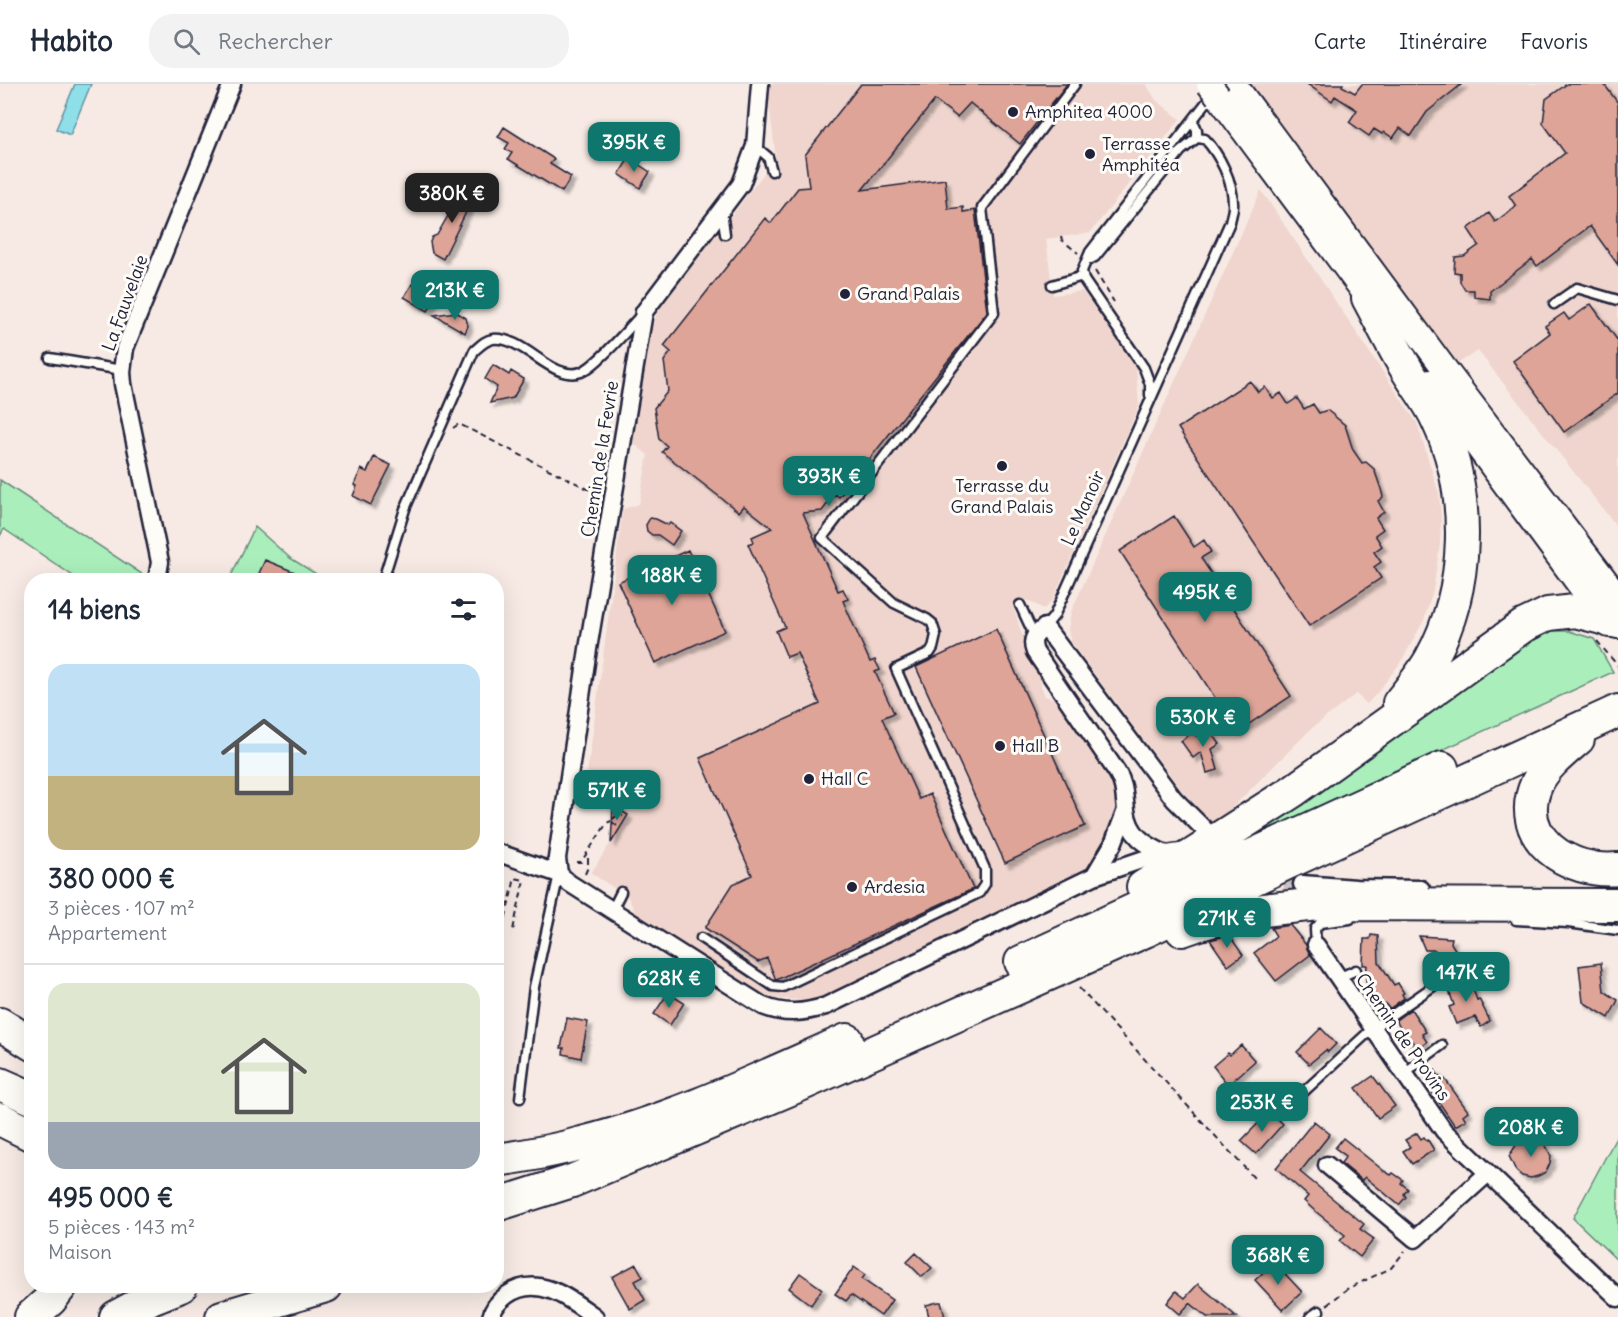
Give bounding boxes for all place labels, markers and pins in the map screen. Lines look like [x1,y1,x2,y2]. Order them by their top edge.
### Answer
place label: Amphitea 4000 [1025,100,1153,123]
marker: Amphitea 4000 [1006,105,1020,119]
pin: 395K € [585,122,683,173]
place label: Terrasse Amphitéa [1102,132,1180,176]
marker: Terrasse Amphitéa [1083,147,1097,161]
pin: 380K € [403,173,501,224]
pin: 213K € [406,270,504,321]
place label: Grand Palais [857,282,960,305]
marker: Grand Palais [838,287,852,301]
pin: 393K € [780,456,878,507]
marker: Terrasse du Grand Palais [995,459,1009,473]
place label: Terrasse du Grand Palais [951,474,1053,518]
pin: 188K € [623,555,721,606]
pin: 495K € [1156,572,1254,623]
pin: 530K € [1154,697,1252,748]
place label: Hall B [1012,734,1059,757]
marker: Hall B [993,739,1007,753]
place label: Hall C [821,767,869,790]
pin: 571K € [568,770,666,821]
marker: Hall C [802,772,816,786]
place label: Ardesia [864,875,925,898]
marker: Ardesia [845,880,859,894]
pin: 271K € [1178,898,1276,949]
pin: 147K € [1417,952,1515,1003]
pin: 628K € [620,958,718,1009]
pin: 253K € [1213,1082,1311,1133]
pin: 208K € [1482,1107,1580,1158]
pin: 368K € [1229,1235,1327,1286]

